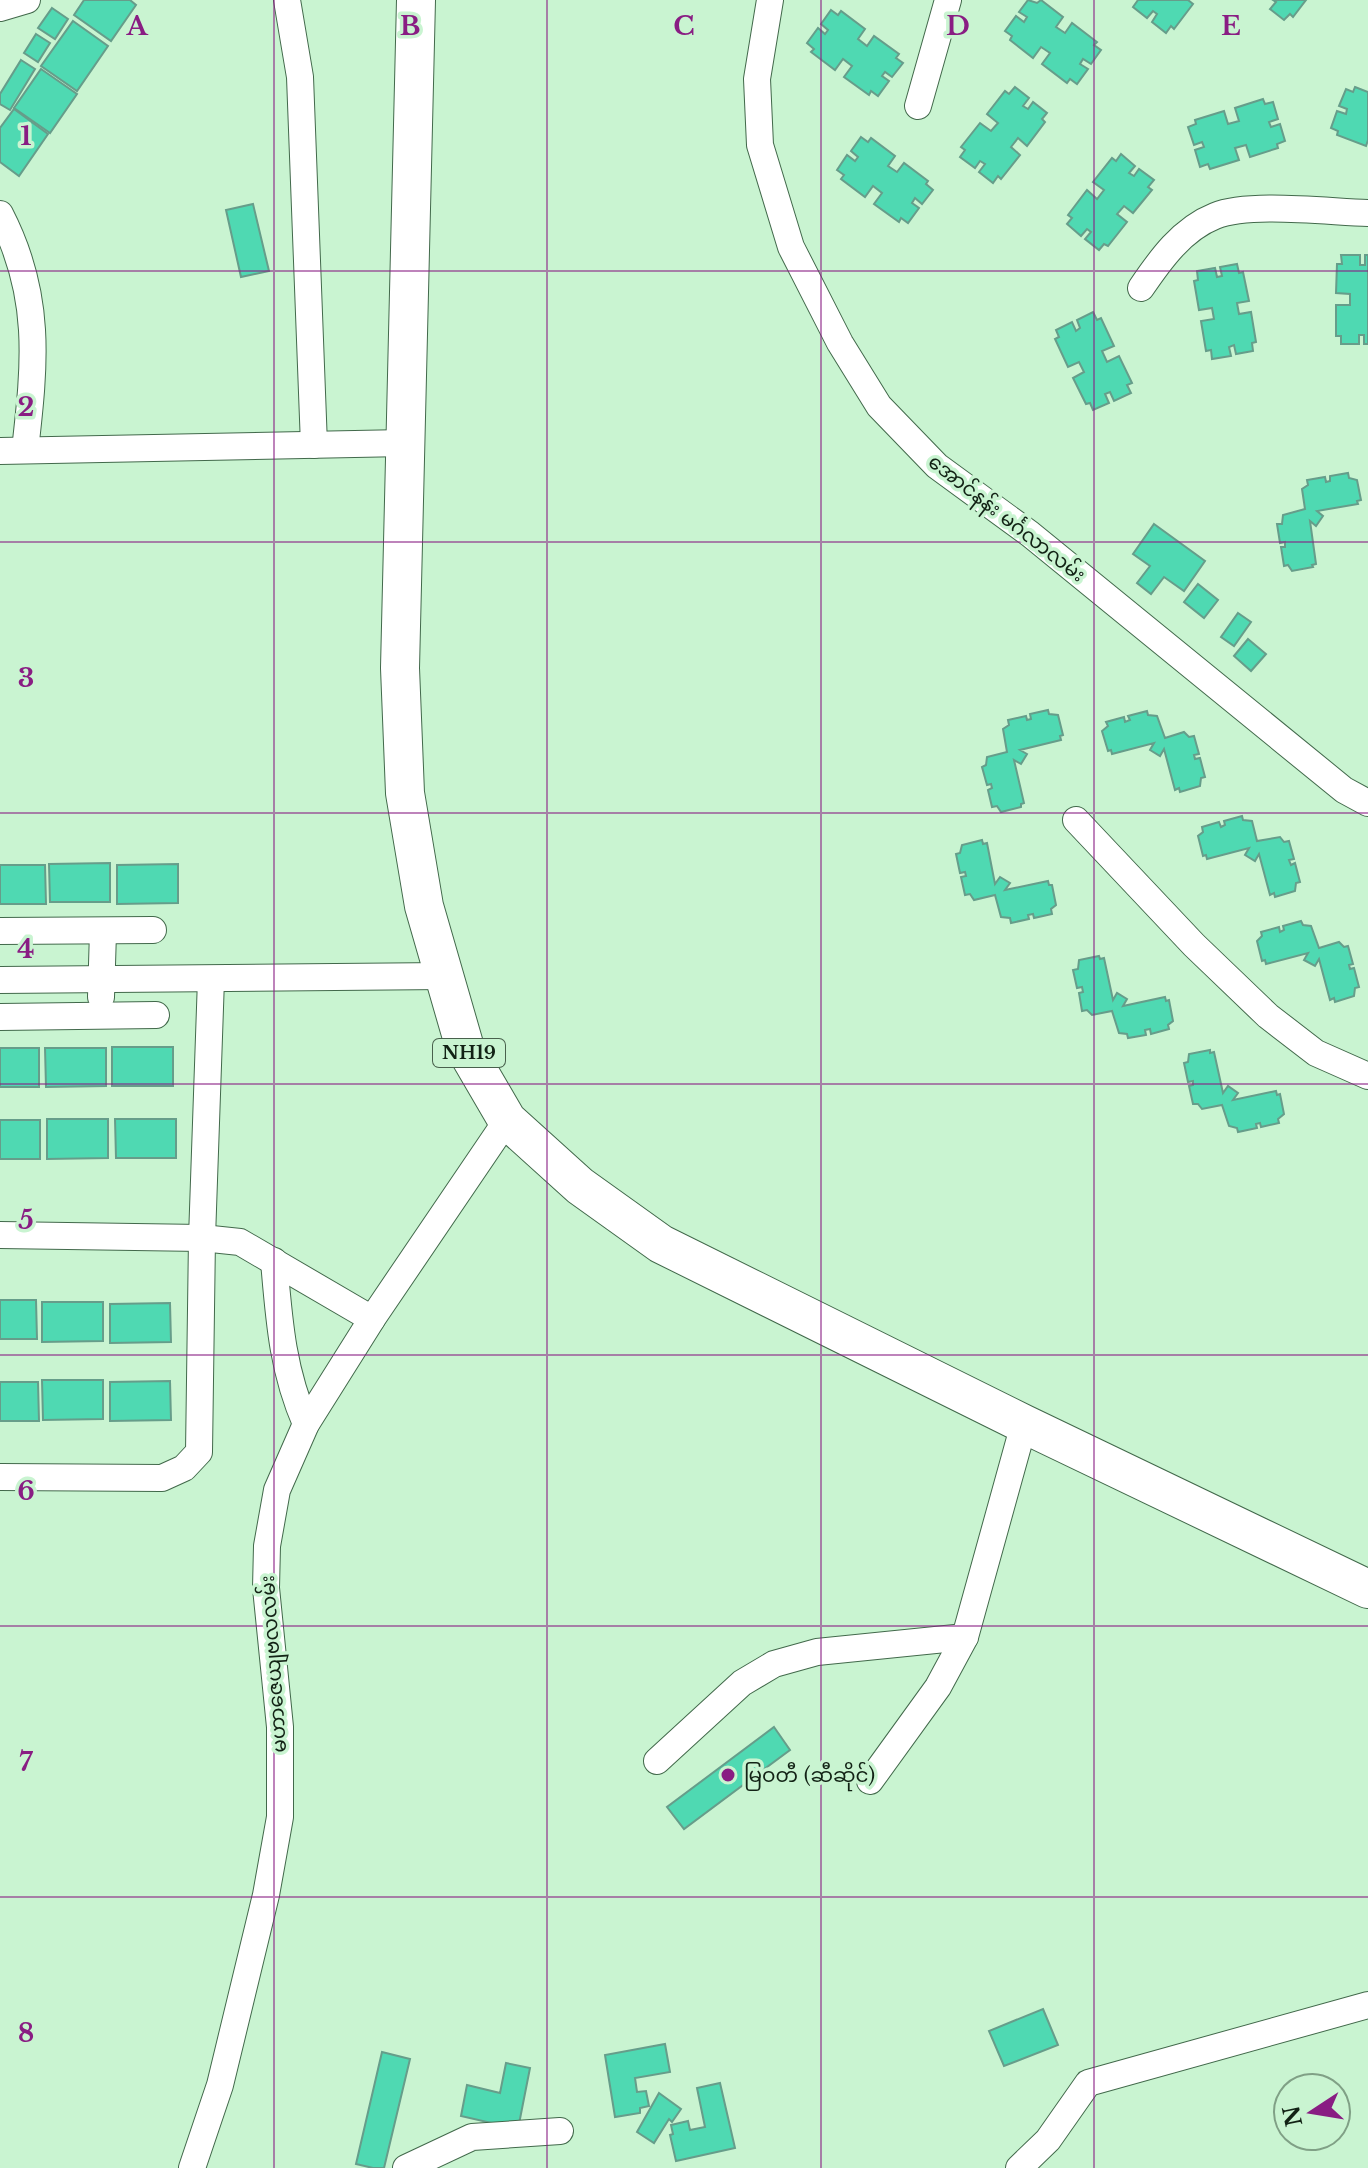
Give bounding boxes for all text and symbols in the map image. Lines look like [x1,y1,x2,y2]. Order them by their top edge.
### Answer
text: A [125,10,148,42]
text: B [400,10,420,42]
text: C [673,10,695,42]
text: D [946,10,970,42]
text: E [1221,10,1241,42]
text: 1 [20,120,32,152]
text: 2 [18,391,34,423]
street label: အောင်နန်း မင်္ဂလာလမ်း [921,448,1092,590]
text: 3 [18,662,34,694]
text: 4 [17,933,35,965]
road number: NH19 [433,1039,505,1067]
text: 5 [18,1204,34,1236]
text: 6 [17,1475,35,1507]
street label: မဟာဇေယျဗလလမ်း [253,1574,295,1754]
text: 7 [19,1746,33,1778]
place label: မြဝတီ (ဆီဆိုင်) [744,1761,875,1792]
marker: မြဝတီ (ဆီဆိုင်) [719,1766,737,1784]
text: 8 [18,2017,34,2049]
north arrow [1272,2072,1352,2152]
text: N [1278,2103,1308,2129]

